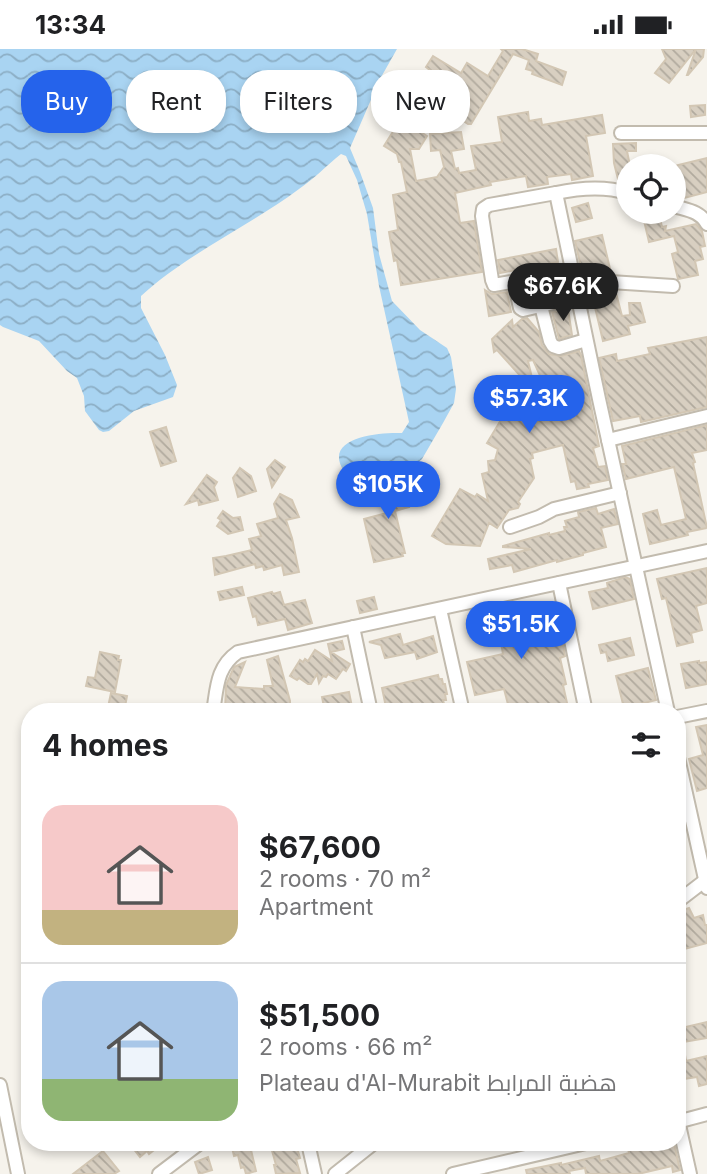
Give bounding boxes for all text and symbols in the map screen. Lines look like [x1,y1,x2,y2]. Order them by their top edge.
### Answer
text: 13:34 [35,9,106,40]
chip: Buy [21,70,112,133]
chip: Rent [126,70,226,133]
chip: Filters [240,70,357,133]
chip: New [371,70,470,133]
map controls [616,154,686,224]
button: locate [616,154,686,224]
pin: $67.6K [506,264,620,323]
text: $67.6K [524,272,602,300]
pin: $57.3K [472,375,586,435]
text: $57.3K [490,384,568,412]
pin: $105K [339,461,437,521]
text: $105K [352,470,424,498]
pin: $51.5K [464,601,578,661]
text: $51.5K [482,610,560,638]
icon: filters [627,726,665,764]
text: 4 homes [42,727,169,763]
text: $67,600 [259,829,381,865]
icon: home [98,833,182,917]
text: 2 rooms · 70 m² [259,865,431,893]
text: Apartment [259,893,373,921]
text: $51,500 [259,997,380,1033]
icon: home [98,1009,182,1093]
text: 2 rooms · 66 m² [259,1033,433,1061]
text: Plateau d'Al-Murabit هضبة المرابط [259,1069,617,1097]

